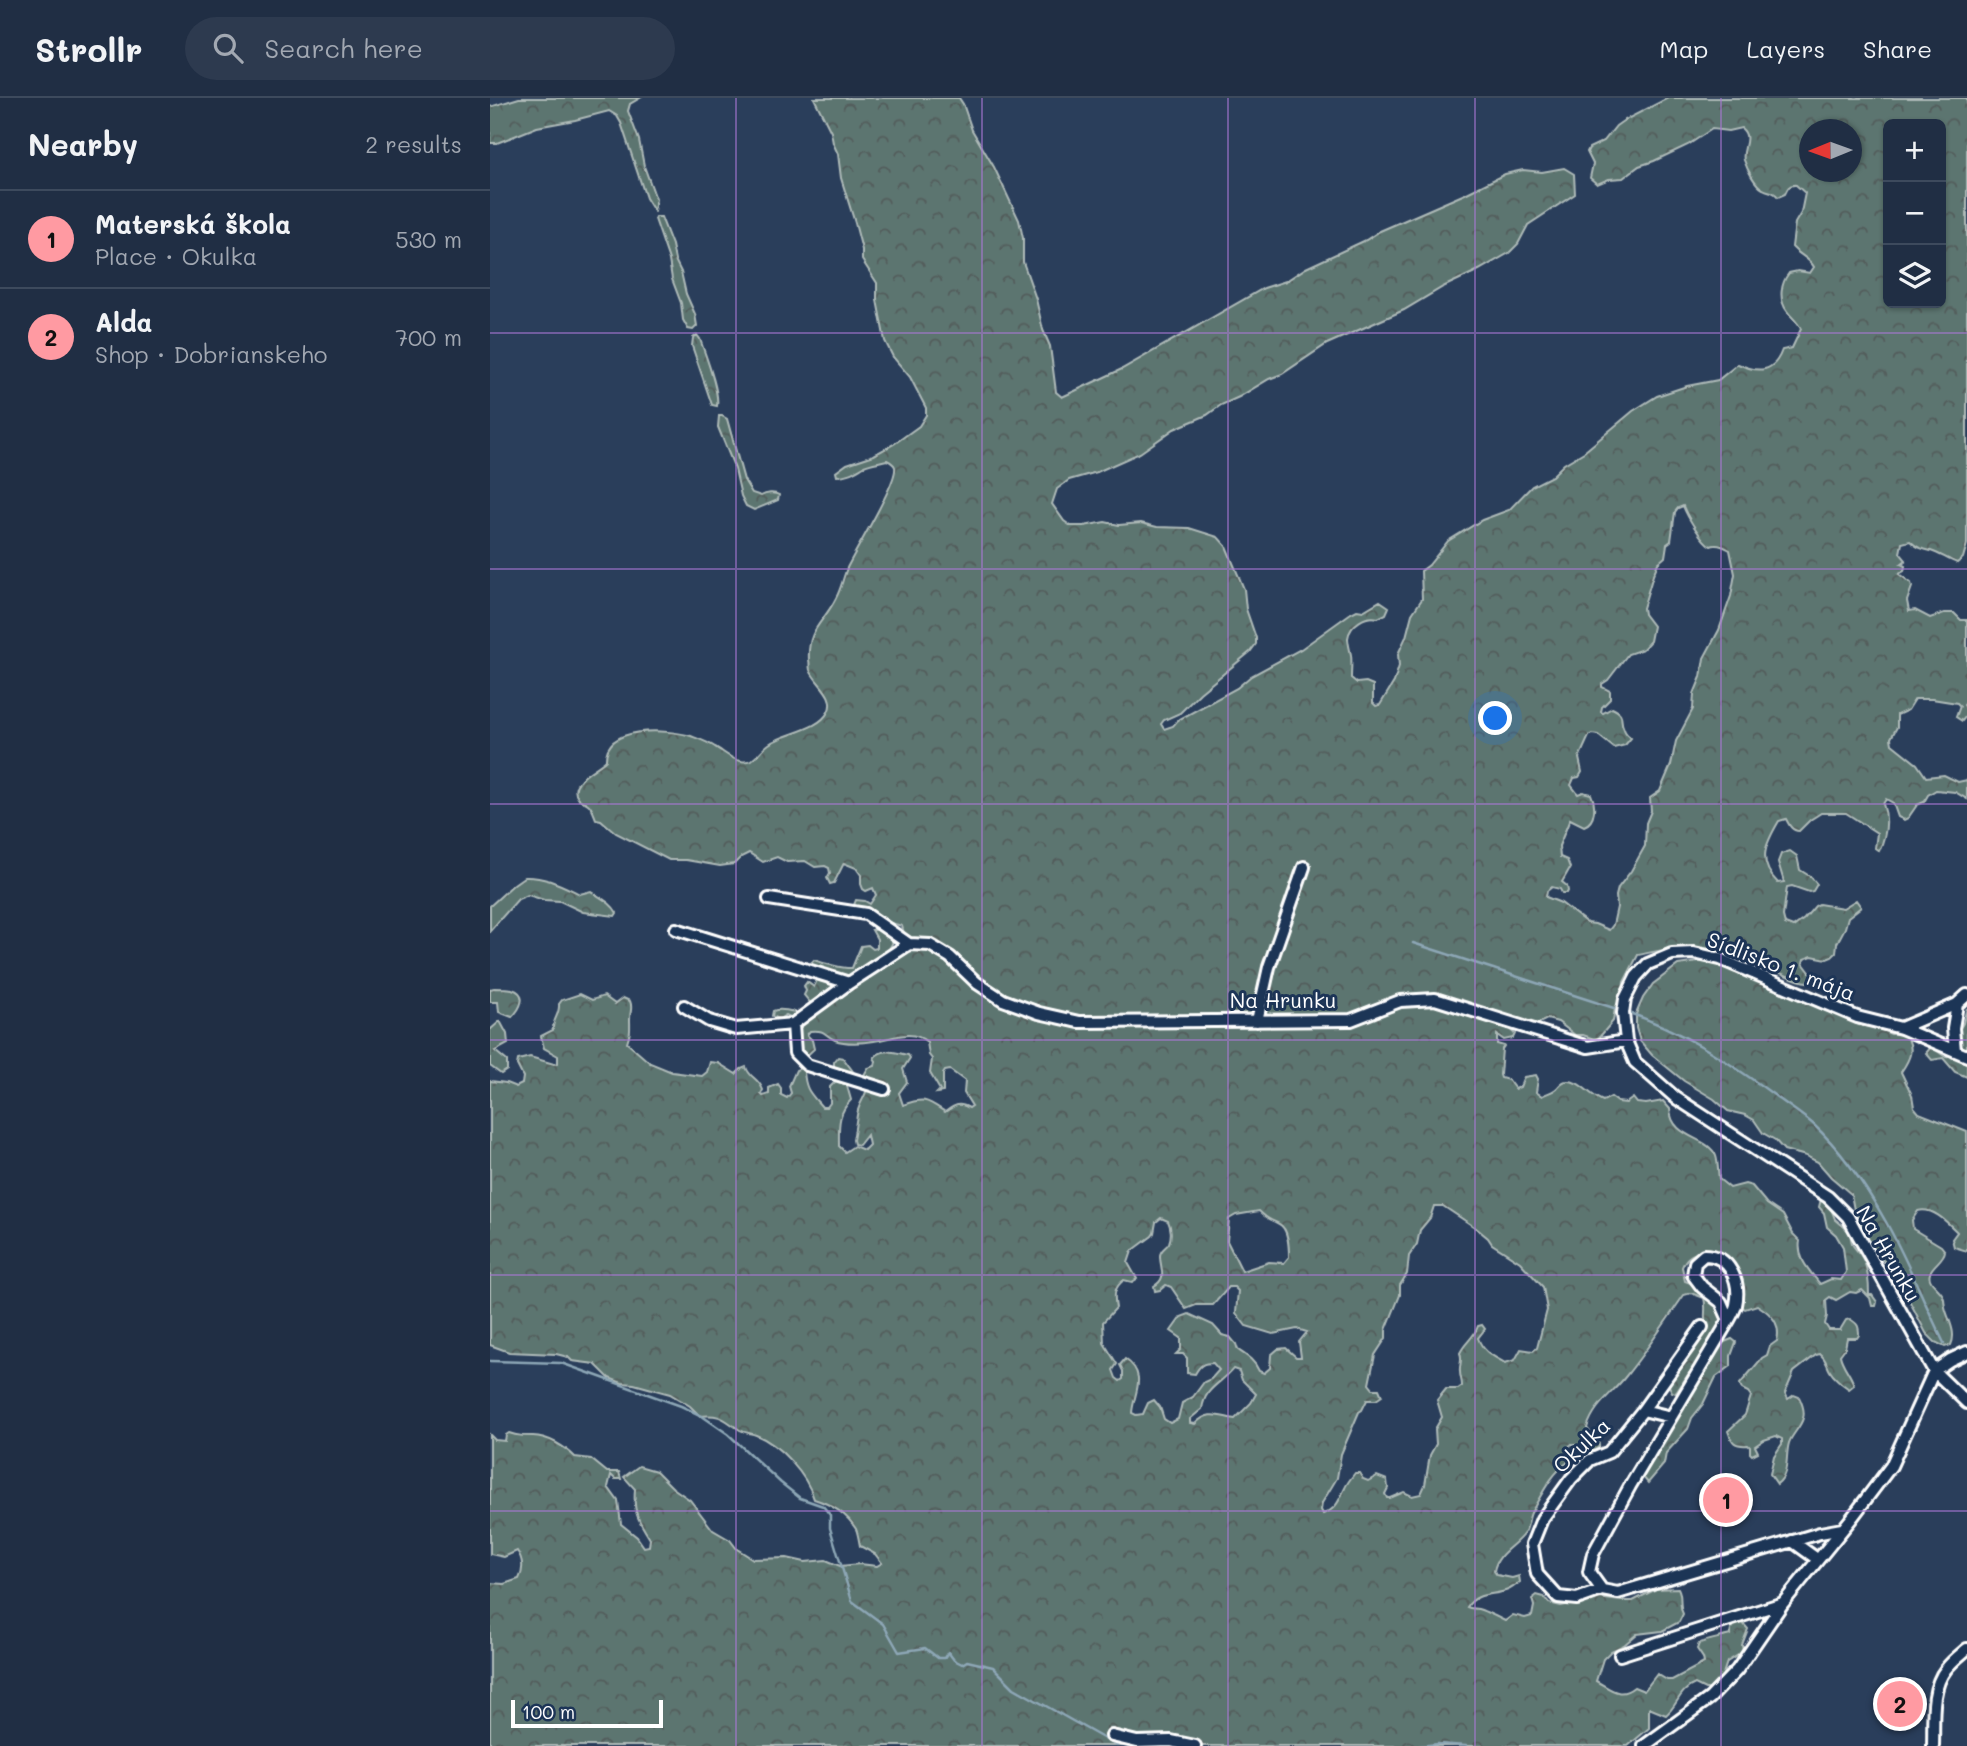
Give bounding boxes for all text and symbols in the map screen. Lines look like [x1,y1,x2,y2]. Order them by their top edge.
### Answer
search box [185,17,675,80]
text: Strollr [35,27,143,70]
icon: search [209,29,247,67]
text: Search here [265,31,423,65]
text: Map [1660,33,1708,64]
text: Layers [1746,33,1825,64]
text: Share [1863,33,1932,64]
north arrow [1799,119,1862,182]
map controls [1883,119,1946,308]
button: + [1883,119,1946,182]
text: Nearby [28,124,138,164]
text: 2 results [365,129,462,159]
button: − [1883,182,1946,245]
text: Materská škola [95,207,291,241]
text: 1 [46,224,56,254]
text: 530 m [395,224,462,254]
text: Place · Okulka [95,241,257,271]
button: layers [1883,245,1946,308]
text: Alda [95,305,153,339]
text: 2 [45,322,57,352]
text: 700 m [395,322,462,352]
text: Shop · Dobrianskeho [95,339,327,369]
your location [1478,701,1512,735]
street label: Sídlisko 1. mája [1704,925,1859,1006]
street label: Na Hrunku [1230,986,1336,1013]
street label: Na Hrunku [1851,1200,1928,1306]
street label: Okulka [1547,1412,1615,1478]
pin: 1 [1703,1474,1749,1526]
pin: 2 [1877,1678,1923,1730]
scale bar [511,1697,663,1729]
text: 100 m [522,1699,575,1724]

